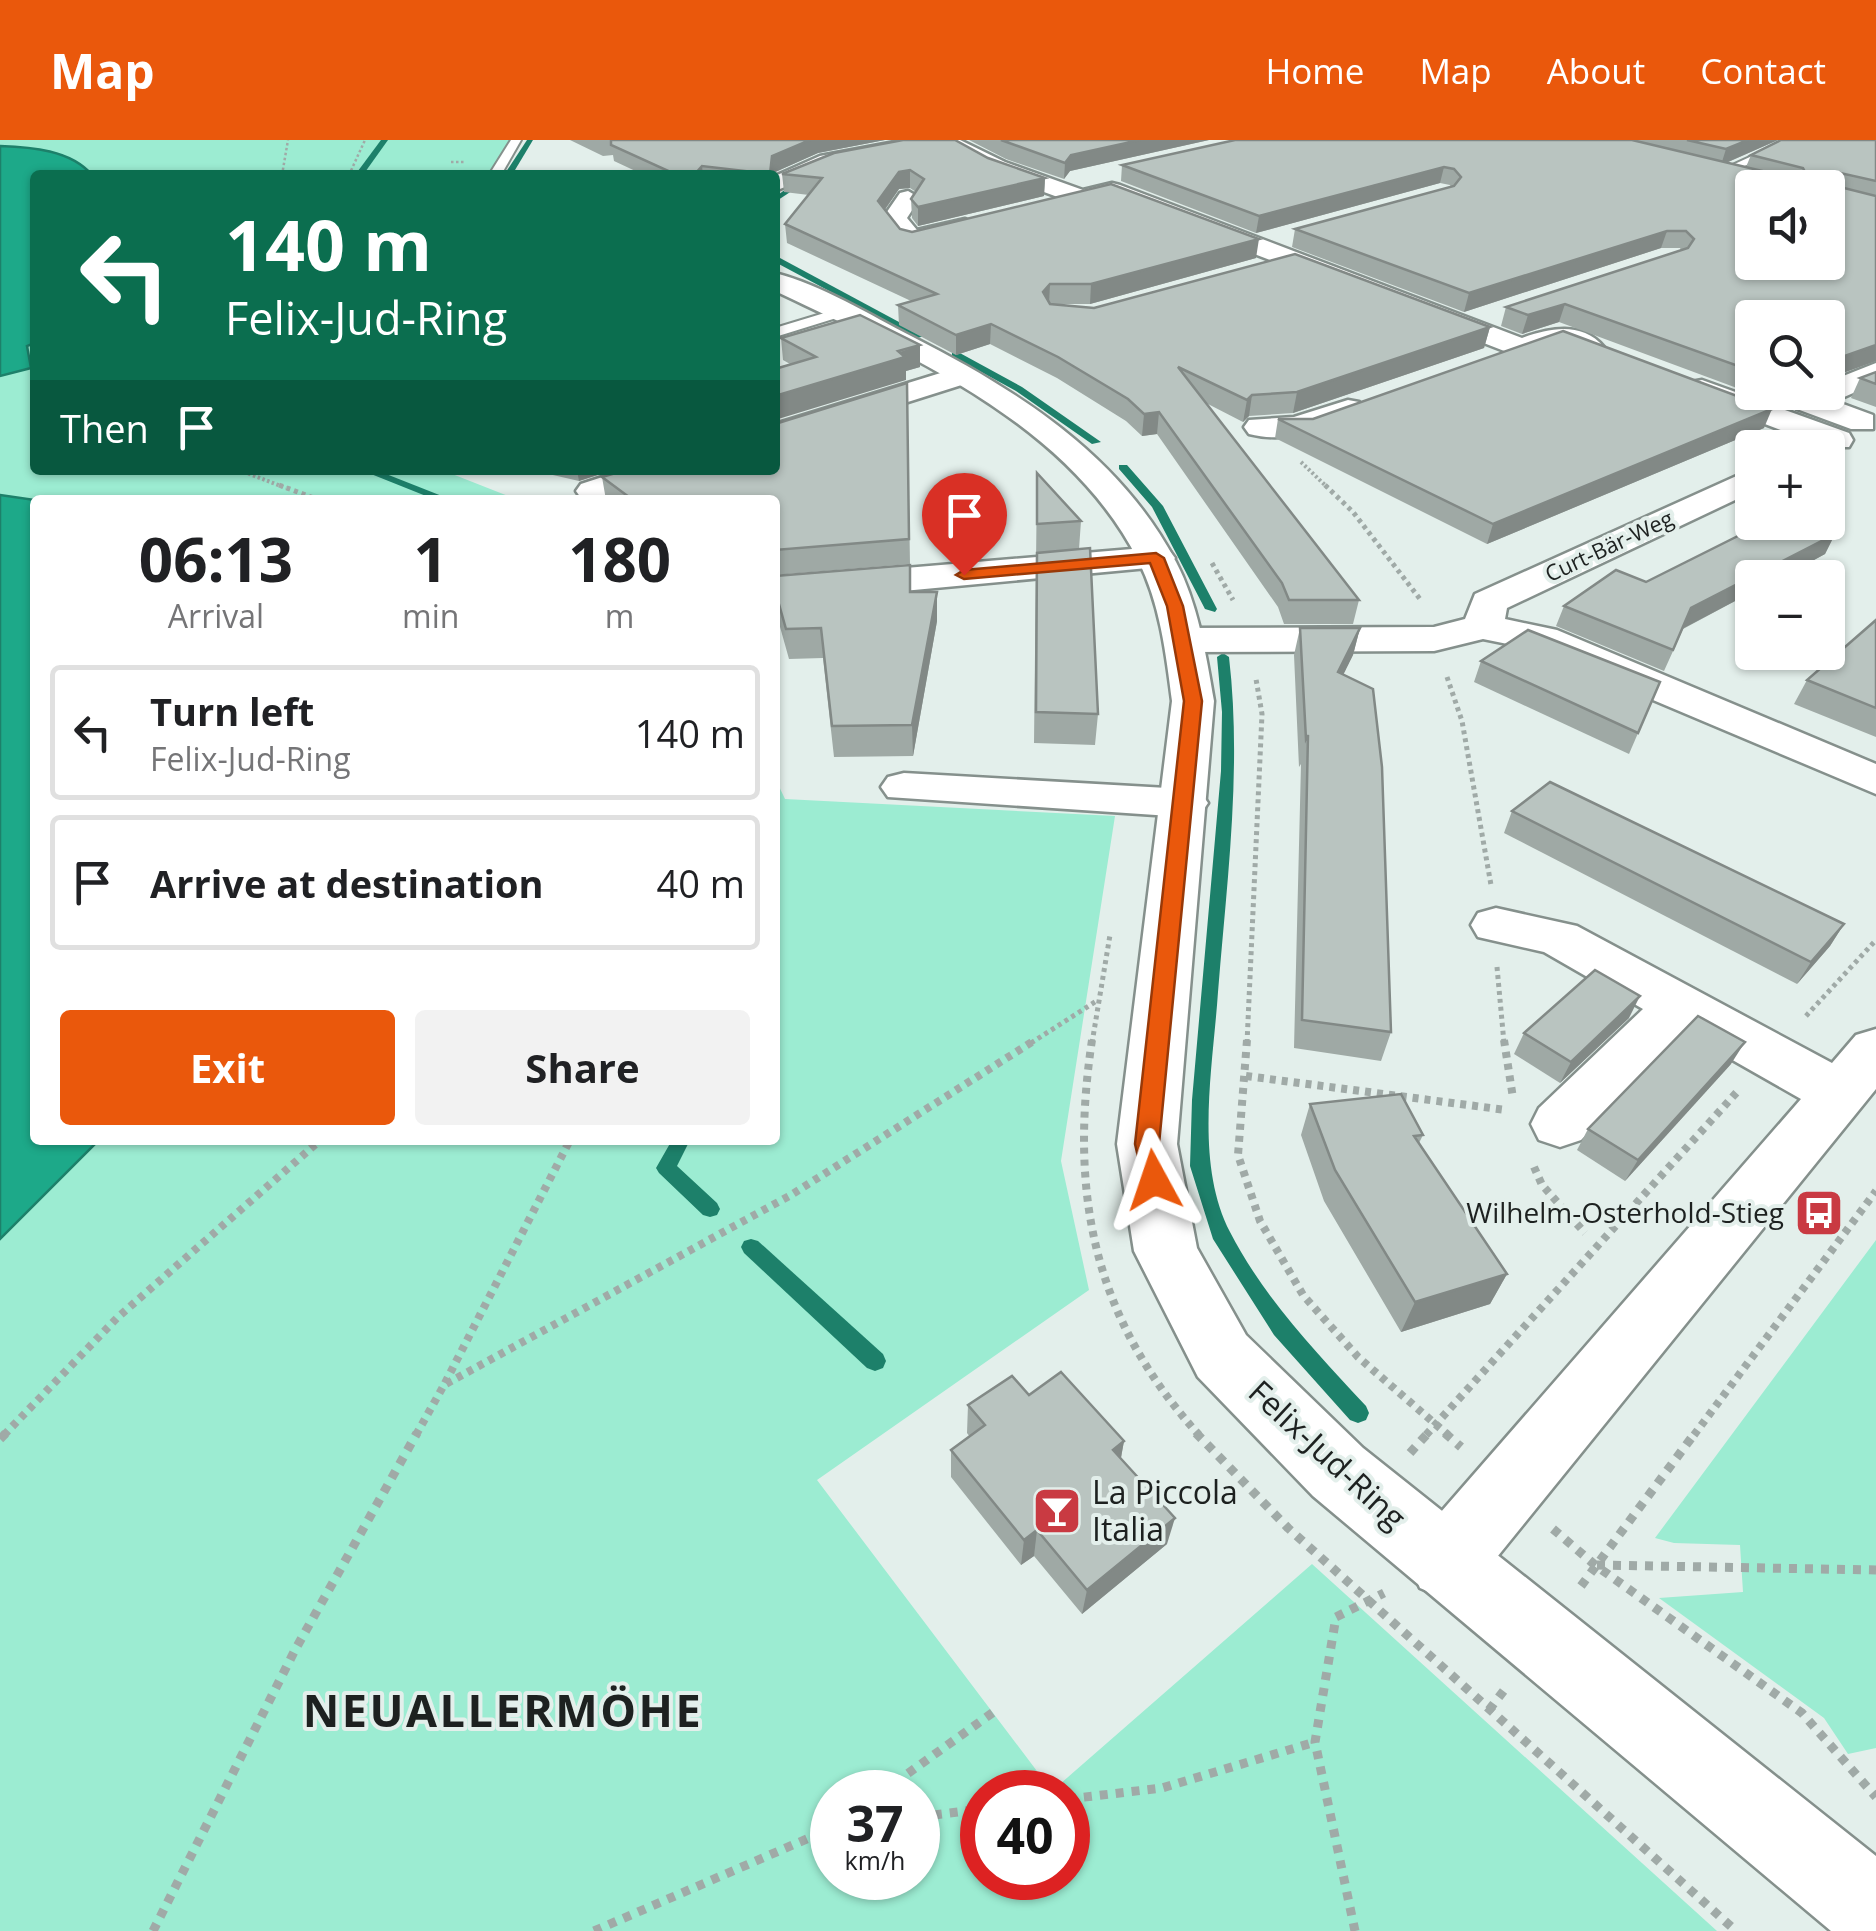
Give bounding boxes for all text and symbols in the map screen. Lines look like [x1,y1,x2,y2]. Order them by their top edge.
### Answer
text: Map [50,38,155,103]
text: Home [1265,47,1364,94]
text: Map [1419,47,1492,94]
text: About [1547,47,1645,94]
text: Contact [1700,47,1826,94]
map controls [1735,170,1845,670]
button: sound [1735,170,1845,280]
text: 140 m [225,196,432,292]
icon: left [60,210,190,340]
text: Felix-Jud-Ring [225,287,507,348]
button: search [1735,300,1845,410]
icon: arrive [169,400,224,455]
text: Then [60,402,149,454]
button: + [1735,430,1845,540]
pin [922,473,1007,576]
icon: arrive [937,488,992,543]
street label: Curt-Bär-Weg [1540,502,1678,588]
text: 06:13 [139,518,293,600]
text: 1 [414,518,448,600]
text: 180 [568,518,671,600]
button: − [1735,560,1845,670]
text: Arrival [168,594,264,637]
text: min [402,594,459,637]
text: m [605,594,634,637]
text: Turn left [150,685,314,737]
icon: left [65,705,120,760]
text: 140 m [635,707,745,759]
text: Felix-Jud-Ring [150,737,351,780]
icon: arrive [65,855,120,910]
text: Arrive at destination [150,857,544,909]
text: 40 m [656,857,745,909]
button: Exit [60,1010,395,1125]
button: Share [415,1010,750,1125]
position arrow [1102,1128,1206,1232]
bus stop icon: Wilhelm-Osterhold-Stieg [1793,1187,1845,1239]
place label: Wilhelm-Osterhold-Stieg [1466,1193,1784,1231]
street label: Felix-Jud-Ring [1240,1370,1416,1538]
place label: La Piccola Italia [1092,1470,1238,1550]
bar icon: La Piccola Italia [1031,1485,1083,1537]
district label: NEUALLERMÖHE [303,1679,703,1740]
speed limit sign: 40 [960,1770,1090,1900]
text: 37 [846,1789,904,1857]
text: km/h [845,1843,905,1877]

